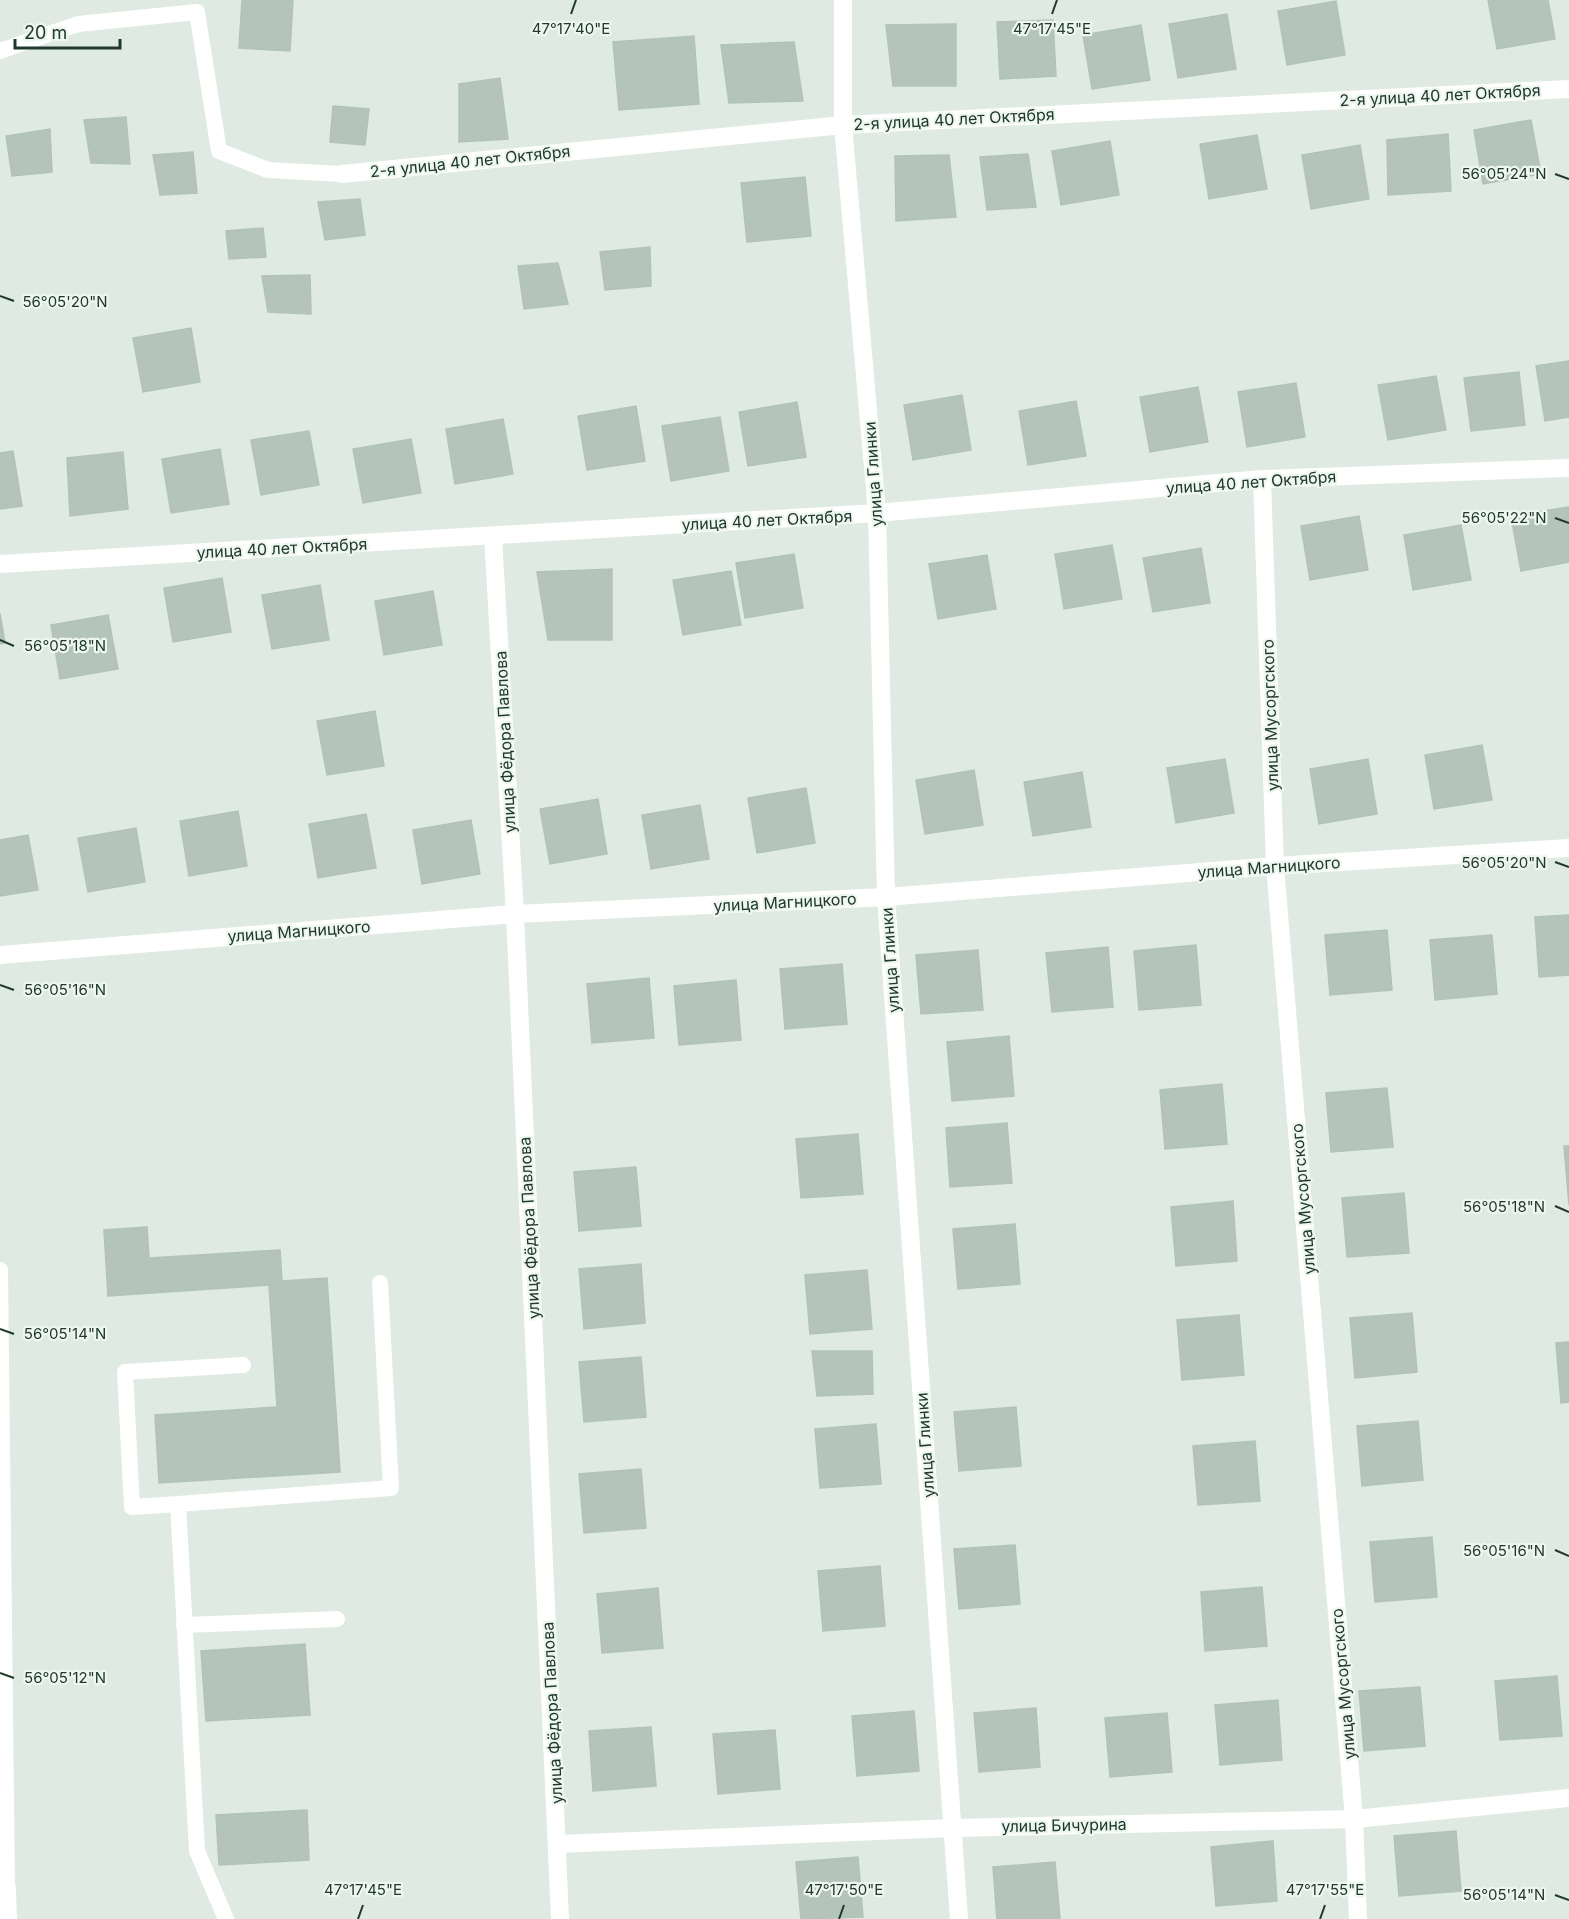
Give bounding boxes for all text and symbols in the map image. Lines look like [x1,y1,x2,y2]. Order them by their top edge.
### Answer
scale bar [15,12,120,50]
text: 47°17'40"E [532,19,610,38]
text: 47°17'45"E [1013,19,1091,38]
text: 20 m [24,22,67,43]
street label: 2-я улица 40 лет Октября [1339,80,1541,110]
street label: 2-я улица 40 лет Октября [853,104,1055,134]
street label: 2-я улица 40 лет Октября [369,141,571,181]
text: 56°05'24"N [1461,164,1547,183]
text: 56°05'20"N [22,292,108,311]
street label: улица Глинки [859,421,887,527]
street label: улица 40 лет Октября [1165,466,1337,498]
street label: улица 40 лет Октября [681,506,853,534]
text: 56°05'22"N [1462,508,1546,527]
street label: улица 40 лет Октября [196,534,368,562]
text: 56°05'18"N [24,636,106,655]
street label: улица Мусоргского [1257,639,1283,791]
street label: улица Фёдора Павлова [490,650,520,834]
street label: улица Магницкого [1197,852,1341,882]
text: 56°05'20"N [1461,853,1547,872]
street label: улица Магницкого [713,888,857,916]
street label: улица Глинки [876,907,904,1013]
street label: улица Магницкого [227,916,371,946]
text: 56°05'16"N [24,980,106,999]
street label: улица Мусоргского [1286,1123,1320,1275]
street label: улица Фёдора Павлова [514,1136,544,1320]
text: 56°05'18"N [1463,1197,1545,1216]
text: 56°05'14"N [24,1324,106,1343]
street label: улица Глинки [911,1392,939,1498]
text: 56°05'16"N [1463,1541,1545,1560]
street label: улица Мусоргского [1326,1608,1360,1760]
street label: улица Фёдора Павлова [537,1621,567,1805]
text: 56°05'12"N [24,1668,106,1687]
street label: улица Бичурина [1001,1814,1127,1836]
text: 47°17'45"E [324,1880,402,1899]
text: 47°17'50"E [805,1880,883,1899]
text: 47°17'55"E [1286,1880,1364,1899]
text: 56°05'14"N [1463,1885,1545,1904]

